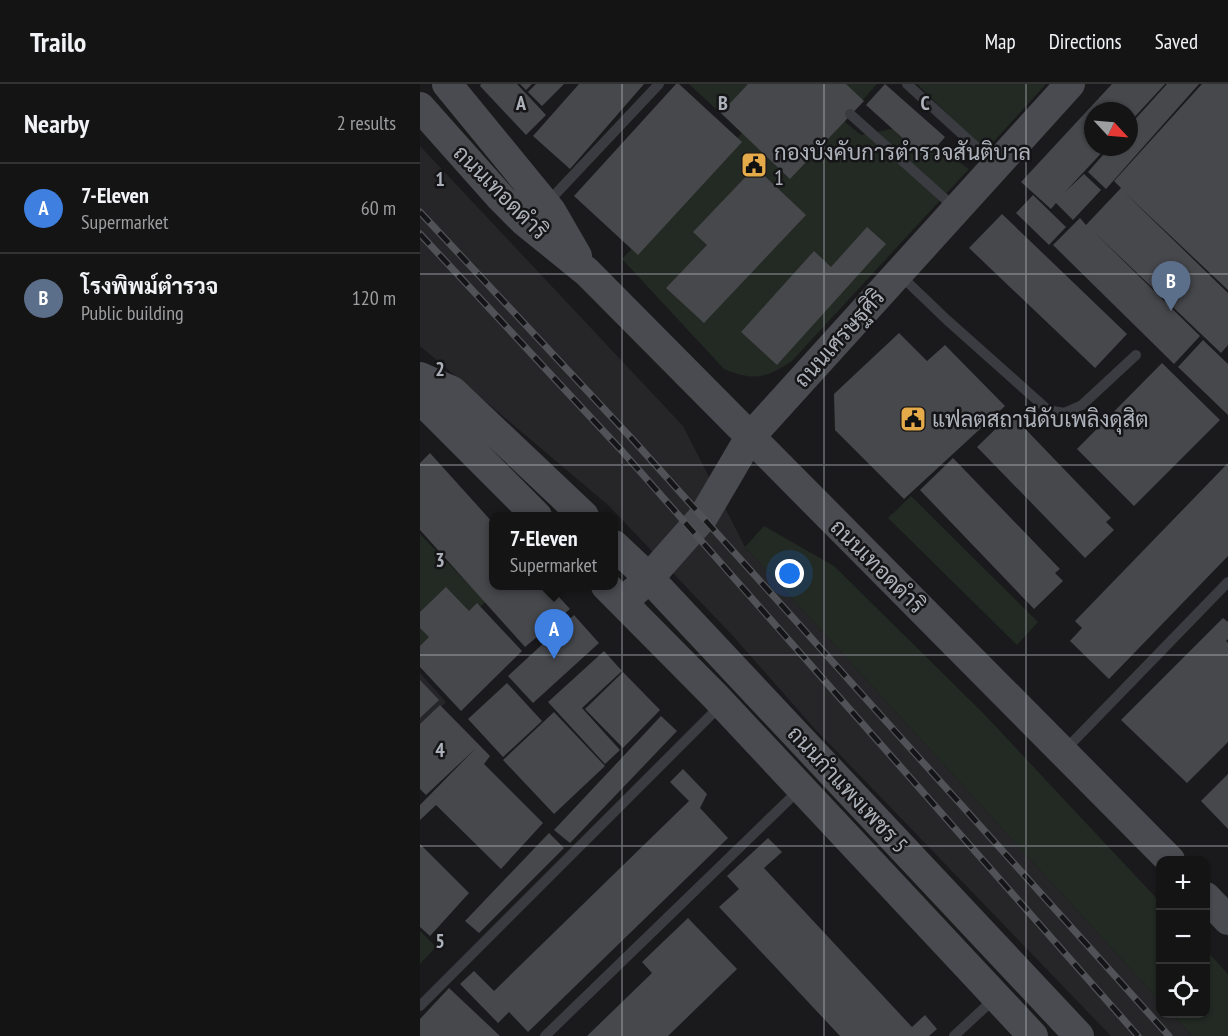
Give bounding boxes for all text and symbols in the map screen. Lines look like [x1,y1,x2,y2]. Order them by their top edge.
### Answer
text: Trailo [30,23,86,60]
text: Map [985,28,1016,55]
text: Directions [1049,28,1122,55]
text: Saved [1155,28,1198,55]
text: A [515,90,527,116]
text: B [718,90,728,116]
text: C [920,90,930,116]
north arrow [1084,102,1138,156]
text: Nearby [24,107,89,140]
text: 2 results [337,110,396,136]
place label: กองบังคับการตำรวจสันติบาล 1 [774,138,1031,191]
street label: ถนนเทอดดำริ [448,139,554,245]
public building icon: กองบังคับการตำรวจสันติบาล 1 [739,150,769,180]
text: 1 [435,166,445,192]
text: 7-Eleven [81,181,149,209]
text: A [38,195,49,221]
text: 60 m [361,195,396,221]
text: Supermarket [81,209,169,235]
pin: B [1152,262,1191,311]
text: โรงพิพม์ตำรวจ [81,272,218,300]
street label: ถนนเศรษฐศิริ [788,283,892,394]
text: B [39,285,48,311]
text: 120 m [352,285,396,311]
text: Public building [81,300,184,326]
text: 2 [435,356,445,382]
public building icon: แฟลตสถานีดับเพลิงดุสิต [898,404,928,434]
place label: แฟลตสถานีดับเพลิงดุสิต [932,405,1149,435]
popup [489,512,618,590]
street label: ถนนเทอดดำริ [825,513,931,619]
text: 7-Eleven [510,524,578,552]
text: 3 [435,547,445,573]
text: Supermarket [510,552,597,578]
your location [775,559,804,588]
pin: A [534,610,574,659]
street label: ถนนกำแพงเพชร 5 [782,720,914,858]
text: 4 [435,737,445,763]
map controls [1156,856,1210,1018]
button: + [1156,856,1210,910]
button: − [1156,910,1210,964]
text: 5 [435,928,445,954]
button: locate [1156,964,1210,1018]

